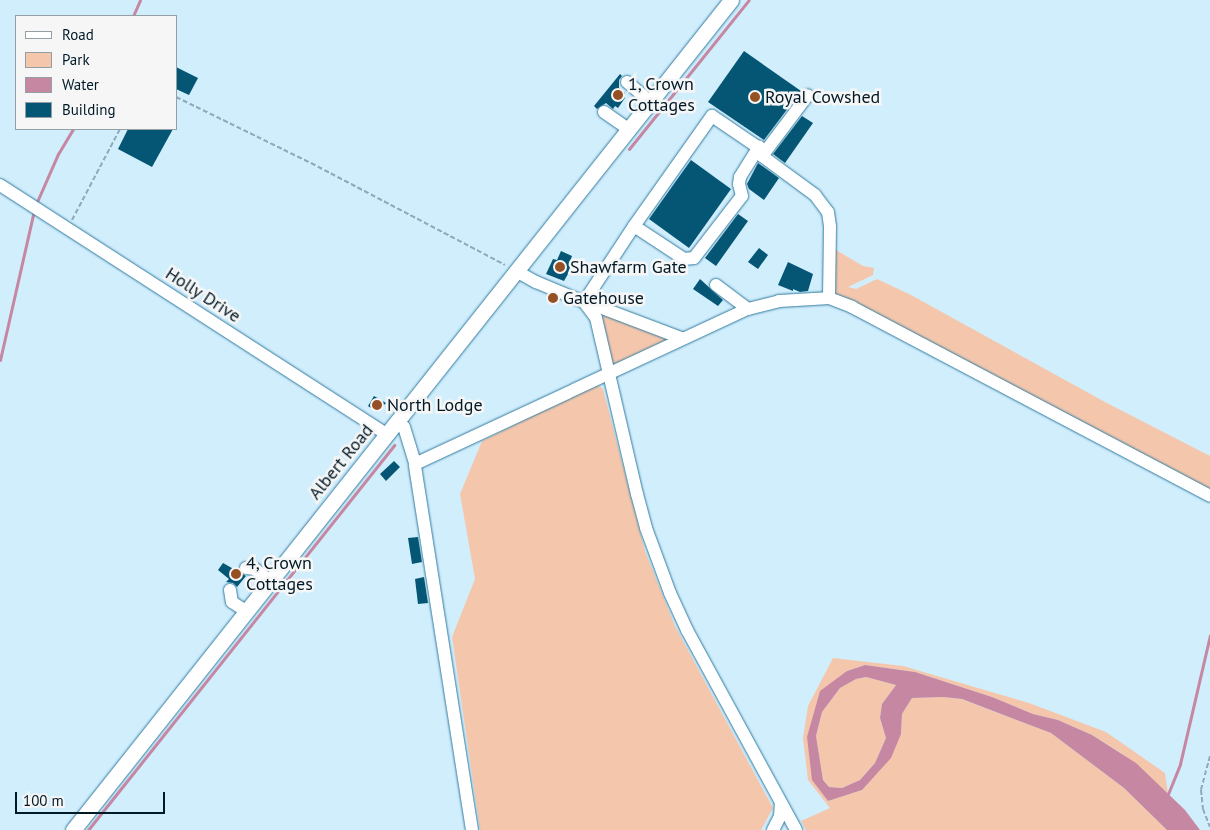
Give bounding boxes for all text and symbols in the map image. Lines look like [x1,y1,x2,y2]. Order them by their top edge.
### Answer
legend [15,15,178,130]
text: Road [62,25,94,44]
text: Park [62,50,90,69]
place label: 1, Crown Cottages [628,74,695,116]
text: Water [62,75,99,94]
place label: Royal Cowshed [765,86,880,108]
marker: 1, Crown Cottages [612,89,624,101]
marker: Royal Cowshed [749,91,761,103]
text: Building [62,100,116,119]
place label: Shawfarm Gate [570,256,687,278]
marker: Shawfarm Gate [554,261,566,273]
street label: Holly Drive [161,263,245,327]
place label: Gatehouse [563,287,644,309]
marker: Gatehouse [547,292,559,304]
place label: North Lodge [387,394,483,416]
marker: North Lodge [371,399,383,411]
street label: Albert Road [304,420,378,504]
place label: 4, Crown Cottages [246,553,313,596]
marker: 4, Crown Cottages [230,568,242,580]
scale bar [18,782,168,814]
text: 100 m [23,791,64,810]

